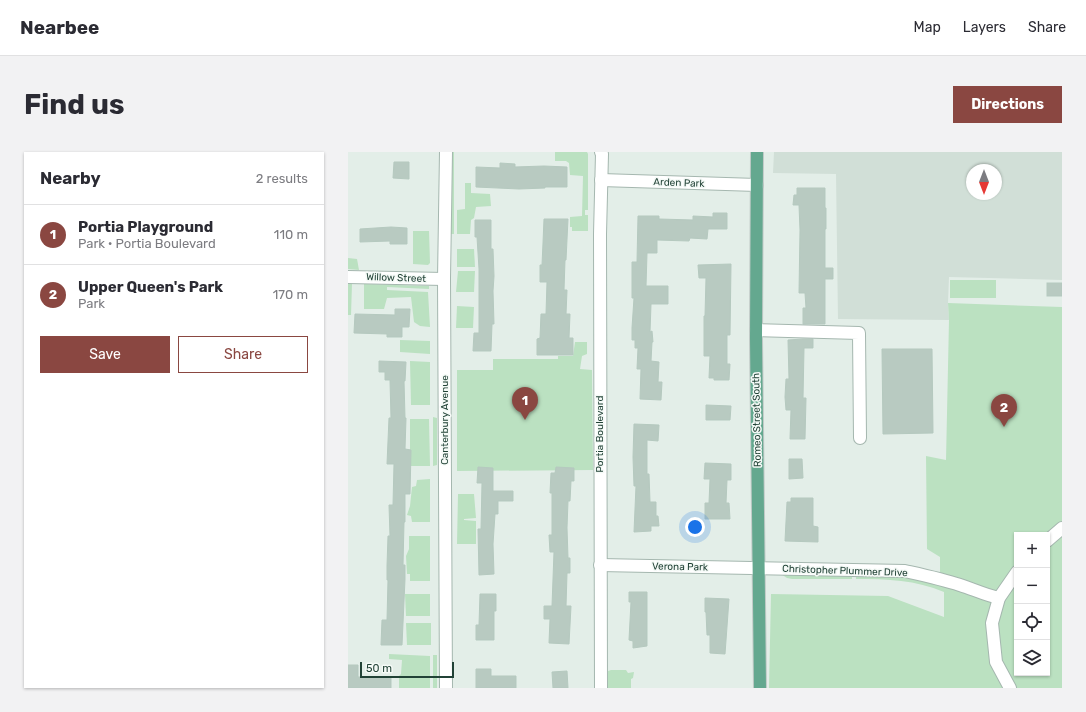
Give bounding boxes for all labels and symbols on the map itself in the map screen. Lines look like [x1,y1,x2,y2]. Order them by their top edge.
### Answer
north arrow [966,164,1002,200]
street label: Arden Park [653,176,706,190]
street label: Willow Street [366,271,426,285]
street label: Romeo Street South [750,373,764,467]
street label: Canterbury Avenue [439,375,451,465]
pin: 1 [512,387,538,420]
pin: 2 [991,394,1017,427]
street label: Portia Boulevard [594,395,606,473]
your location [685,517,705,537]
street label: Verona Park [652,561,709,574]
street label: Christopher Plummer Drive [782,563,908,579]
scale bar [360,660,454,679]

